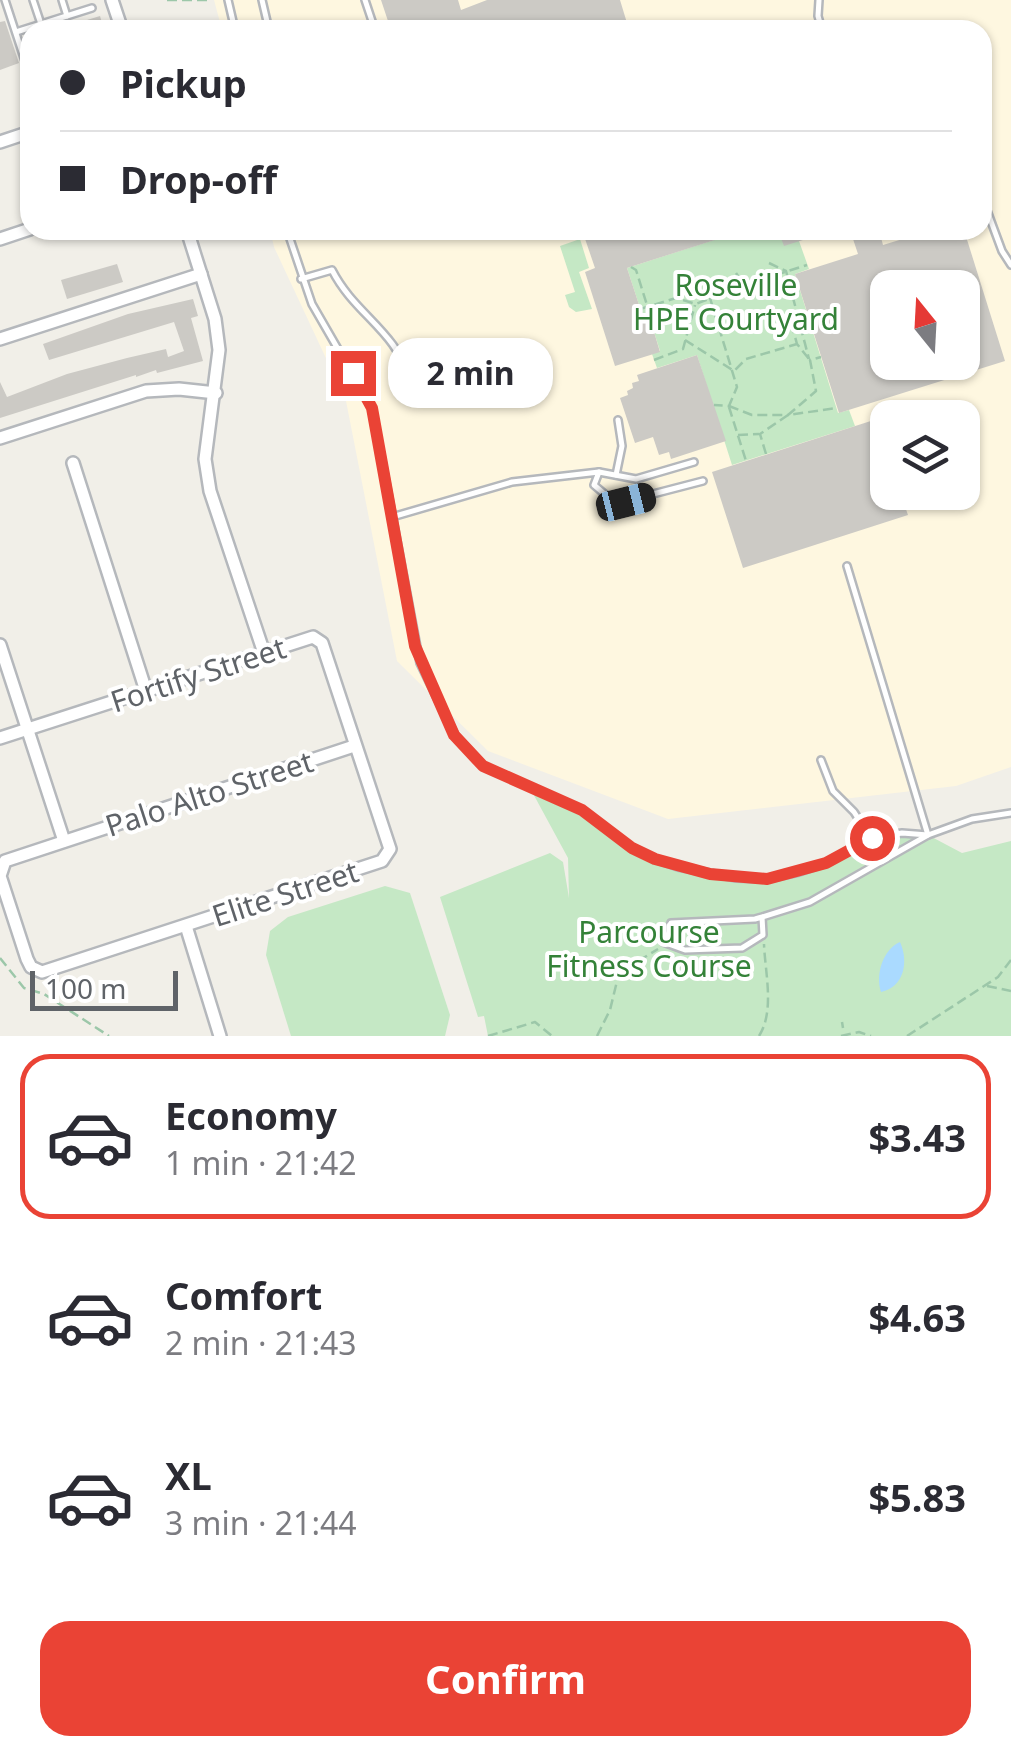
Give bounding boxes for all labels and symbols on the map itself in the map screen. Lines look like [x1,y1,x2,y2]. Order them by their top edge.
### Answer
park label: Roseville HPE Courtyard [633,264,839,339]
north arrow [870,270,980,380]
callout: 2 min [388,338,553,408]
route end [331,351,376,396]
car [593,480,659,524]
street label: Fortify Street [105,626,291,722]
street label: Palo Alto Street [100,740,318,846]
route start [850,816,895,861]
street label: Elite Street [207,850,364,936]
park label: Parcourse Fitness Course [546,911,752,986]
scale bar [30,966,178,1010]

